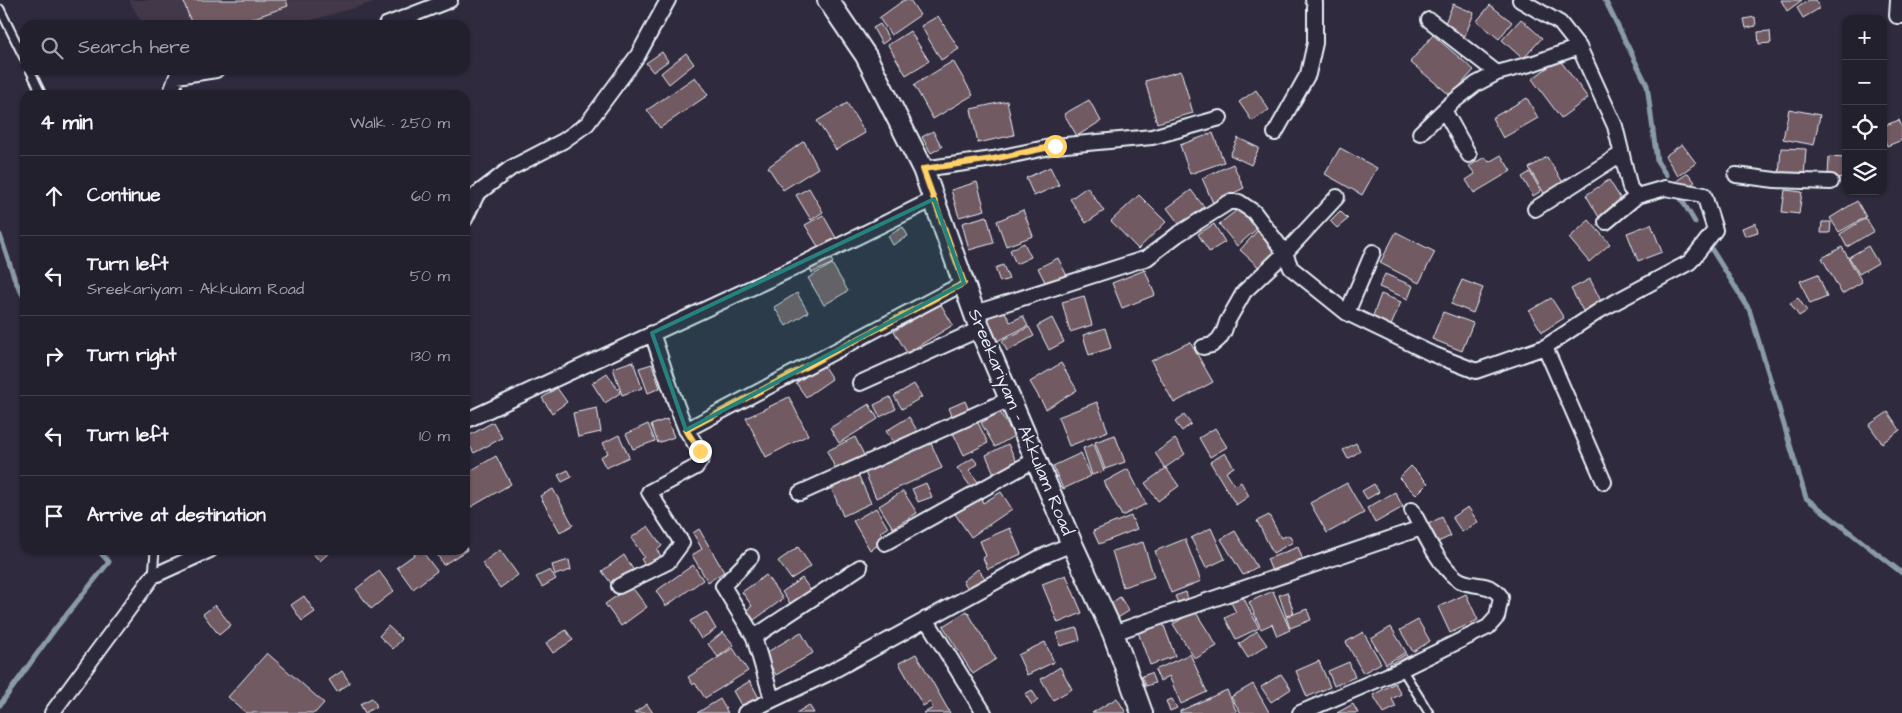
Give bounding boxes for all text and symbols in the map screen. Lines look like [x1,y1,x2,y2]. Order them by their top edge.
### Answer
map controls [1842,15,1887,195]
button: + [1842,15,1887,60]
search box [20,20,470,75]
icon: search [38,34,66,62]
text: Search here [78,34,190,61]
button: − [1842,60,1887,105]
button: locate [1842,105,1887,150]
text: 4 min [40,108,93,137]
text: Walk · 250 m [350,112,450,134]
route start [1044,135,1067,158]
button: layers [1842,150,1887,195]
icon: ahead [40,182,68,210]
text: Continue [87,182,161,209]
text: 60 m [411,185,450,207]
text: Turn left [87,251,168,278]
icon: left [40,262,68,290]
text: 50 m [410,265,450,287]
text: Sreekariyam - Akkulam Road [87,278,304,300]
street label: Sreekariyam - Akkulam Road [961,305,1080,540]
icon: right [40,342,68,370]
text: Turn right [87,342,176,369]
text: 130 m [411,345,450,367]
icon: left [40,422,68,450]
text: Turn left [87,422,168,449]
text: 10 m [419,425,450,447]
route end [689,440,712,463]
icon: arrive [40,502,68,530]
text: Arrive at destination [87,502,266,529]

